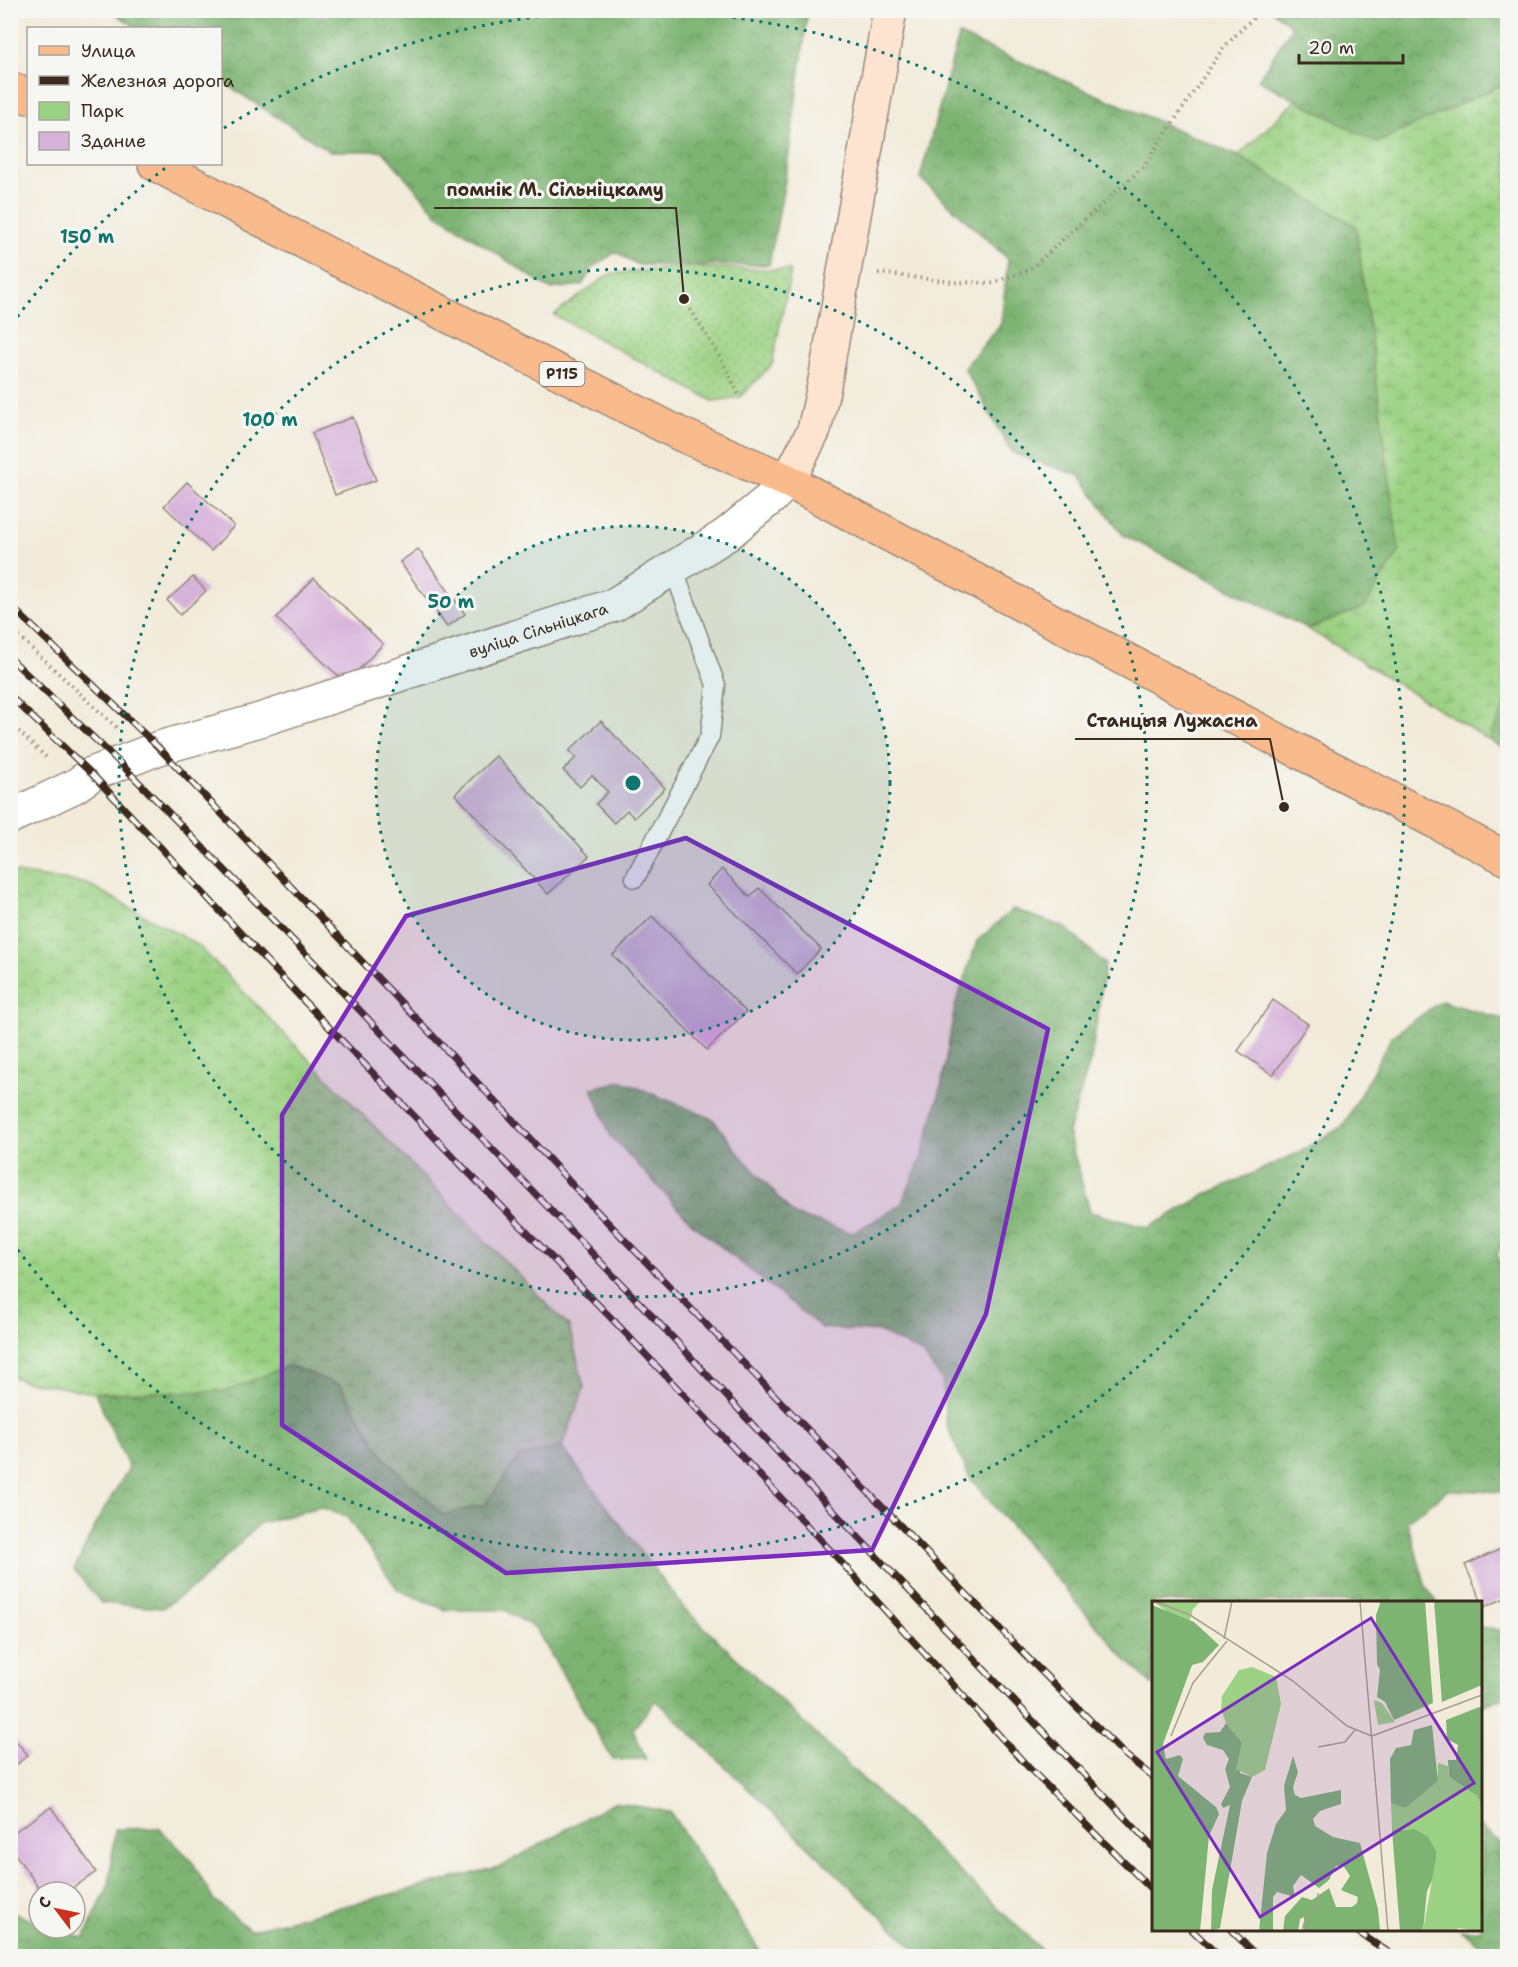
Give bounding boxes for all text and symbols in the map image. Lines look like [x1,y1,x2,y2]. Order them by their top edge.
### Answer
legend [27,27,222,165]
scale bar [1299,27,1402,65]
text: 20 m [1308,36,1354,60]
text: Улица [81,39,135,63]
text: Железная дорога [81,69,234,93]
text: Парк [81,99,124,123]
text: Здание [81,129,146,153]
callout: помнік М. Сільніцкаму [434,172,676,208]
text: помнік М. Сільніцкаму [446,178,664,202]
text: 150 m [60,225,115,249]
road number: Р115 [540,362,584,386]
text: 100 m [242,408,298,432]
text: 50 m [428,590,475,614]
street label: вуліца Сільніцкага [466,598,611,662]
callout: Станцыя Лужасна [1075,703,1270,739]
text: Станцыя Лужасна [1086,709,1258,733]
centre of rings [623,773,643,793]
inset map [1152,1601,1482,1931]
north arrow [27,1880,87,1940]
text: С [33,1892,56,1912]

